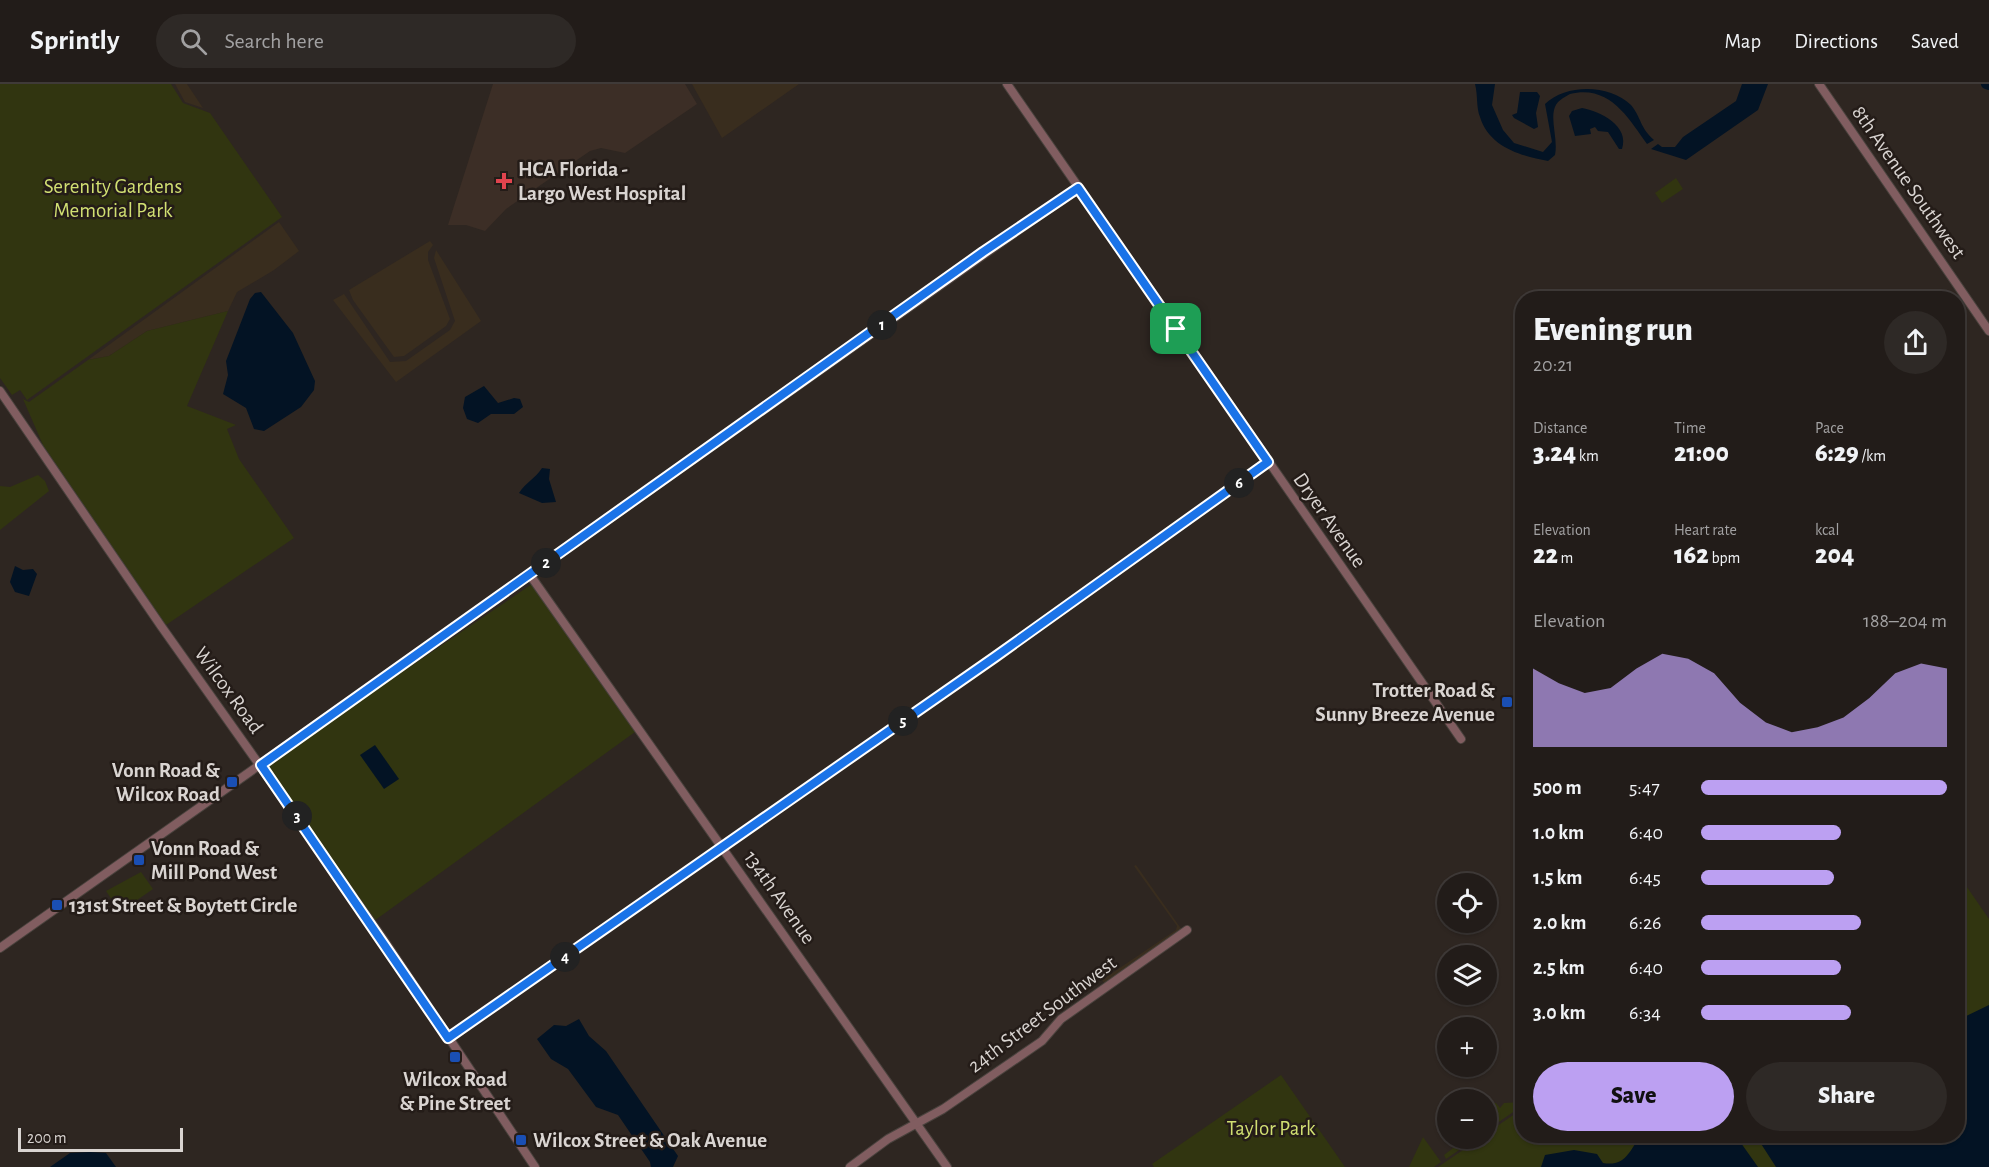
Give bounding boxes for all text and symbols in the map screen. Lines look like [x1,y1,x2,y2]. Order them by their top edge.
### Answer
search box [156,14,576,68]
icon: search [177,25,210,58]
text: Sprintly [30,27,120,55]
text: Search here [225,30,324,52]
text: Map [1725,31,1761,52]
text: Directions [1794,31,1878,52]
text: Saved [1911,31,1959,52]
street label: 8th Avenue Southwest [1848,102,1969,263]
place label: HCA Florida - Largo West Hospital [518,159,686,204]
marker: HCA Florida - Largo West Hospital [495,172,513,190]
park label: Serenity Gardens Memorial Park [44,176,182,221]
pin [1150,303,1201,354]
pin: 1 [867,310,897,340]
button: share [1884,311,1947,374]
icon: arrive [1159,312,1192,345]
text: Evening run [1533,314,1693,347]
text: 1 [879,317,885,333]
text: 20:21 [1533,355,1573,375]
text: Distance [1533,420,1587,436]
text: Time [1674,420,1706,436]
text: Pace [1815,420,1844,436]
text: 3.24 [1533,440,1576,466]
text: 21:00 [1674,440,1729,466]
text: 6:29 [1815,440,1859,466]
text: km [1576,448,1599,464]
text: /km [1859,448,1886,464]
pin: 6 [1224,468,1254,498]
street label: Dryer Avenue [1289,469,1370,572]
text: 6 [1235,475,1243,491]
text: Elevation [1533,522,1591,538]
text: Heart rate [1674,522,1737,538]
text: kcal [1815,522,1839,538]
text: 22 [1533,542,1558,568]
text: 162 [1674,542,1709,568]
text: 204 [1815,542,1854,568]
pin: 2 [531,548,561,578]
text: m [1558,550,1573,566]
text: bpm [1709,550,1740,566]
text: 2 [542,555,550,571]
text: Elevation [1533,611,1605,631]
text: 188–204 m [1863,611,1947,631]
street label: Wilcox Road [190,643,267,738]
place label: Trotter Road & Sunny Breeze Avenue [1315,680,1495,725]
marker: Trotter Road & Sunny Breeze Avenue [1500,695,1514,709]
pin: 5 [888,706,918,736]
text: 5 [900,713,906,729]
place label: Vonn Road & Wilcox Road [112,760,220,805]
marker: Vonn Road & Wilcox Road [225,775,239,789]
text: 500 m [1533,778,1582,798]
text: 5:47 [1629,778,1660,798]
pin: 3 [282,801,312,831]
text: 3 [294,808,300,824]
text: 1.0 km [1533,823,1584,843]
text: 6:40 [1629,823,1663,843]
place label: Vonn Road & Mill Pond West [151,838,277,883]
street label: 134th Avenue [740,847,819,948]
marker: Vonn Road & Mill Pond West [132,853,146,867]
text: 1.5 km [1533,868,1582,888]
text: 6:45 [1629,868,1661,888]
map controls [1437,873,1497,1149]
button: locate [1437,873,1497,933]
place label: 131st Street & Boytett Circle [69,895,298,916]
marker: 131st Street & Boytett Circle [50,898,64,912]
text: 2.0 km [1533,913,1586,933]
text: 6:26 [1629,913,1661,933]
pin: 4 [550,942,580,972]
button: layers [1437,945,1497,1005]
text: 4 [561,949,569,965]
street label: 24th Street Southwest [964,952,1120,1077]
text: 2.5 km [1533,958,1585,978]
text: 6:40 [1629,958,1663,978]
text: 3.0 km [1533,1003,1586,1023]
text: 6:34 [1629,1003,1661,1023]
button: + [1437,1017,1497,1077]
marker: Wilcox Road & Pine Street [448,1050,462,1064]
button: Save [1533,1062,1734,1131]
button: Share [1746,1062,1947,1131]
place label: Wilcox Road & Pine Street [399,1069,511,1114]
button: − [1437,1089,1497,1149]
park label: Taylor Park [1226,1118,1316,1139]
scale bar [18,1125,183,1152]
text: 200 m [27,1130,67,1146]
place label: Wilcox Street & Oak Avenue [533,1130,767,1151]
marker: Wilcox Street & Oak Avenue [514,1133,528,1147]

